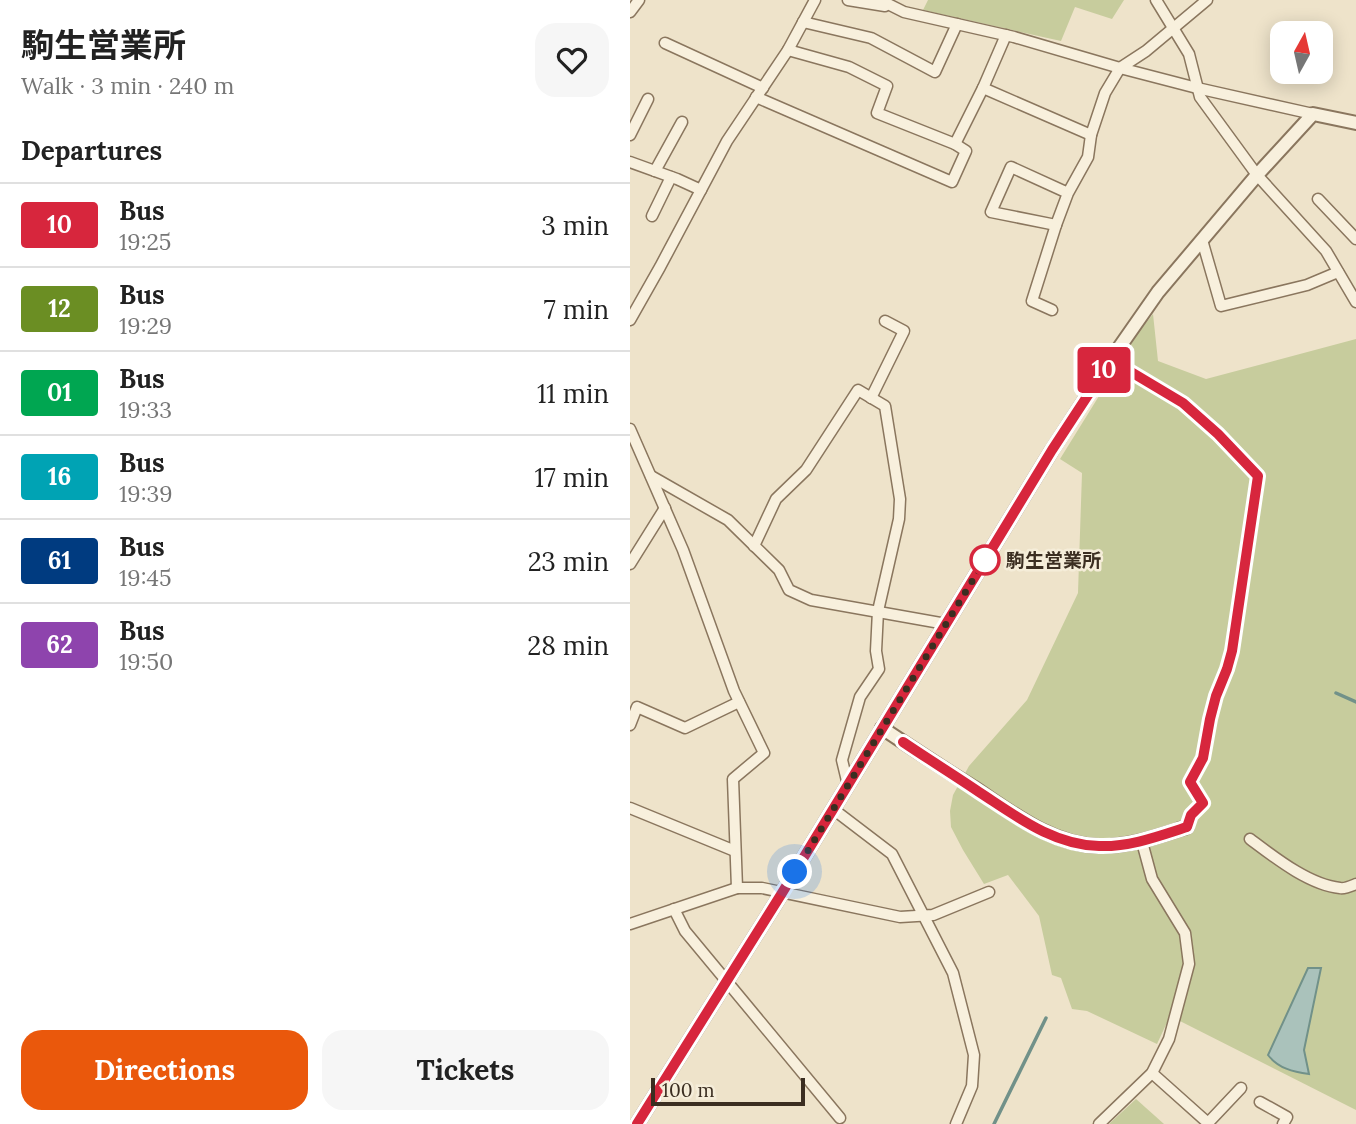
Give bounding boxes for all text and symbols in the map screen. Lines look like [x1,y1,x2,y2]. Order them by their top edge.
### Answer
north arrow [1270,21,1334,84]
map controls [1270,21,1333,84]
button: heart [535,23,609,97]
text: 駒生営業所 [21,24,186,66]
text: Walk · 3 min · 240 m [21,71,234,100]
text: Departures [21,134,162,167]
text: Bus [119,194,165,227]
text: 10 [47,209,72,240]
text: 3 min [541,209,609,242]
text: 19:25 [119,227,171,256]
text: Bus [119,278,165,311]
text: 12 [48,293,71,324]
text: 7 min [544,293,609,326]
text: 19:29 [119,311,172,340]
line badge: 10 [1072,347,1135,393]
text: 10 [1091,354,1117,385]
text: Bus [119,362,165,395]
text: 01 [47,377,72,408]
text: 11 min [537,377,609,410]
text: 19:33 [119,395,172,424]
text: Bus [119,446,165,479]
text: 16 [48,461,71,492]
text: 17 min [534,461,609,494]
text: 19:39 [119,479,173,508]
text: Bus [119,530,165,563]
text: 61 [48,545,71,576]
text: 23 min [528,545,609,578]
marker: 駒生営業所 [970,545,1000,575]
place label: 駒生営業所 [1006,548,1101,572]
text: 19:45 [119,563,171,592]
text: Bus [119,614,165,647]
text: 62 [46,629,73,660]
text: 28 min [527,629,609,662]
text: 19:50 [119,647,173,676]
your location [777,854,812,889]
button: Directions [21,1030,308,1110]
button: Tickets [322,1030,609,1110]
scale bar [651,1075,805,1107]
text: 100 m [662,1078,715,1102]

